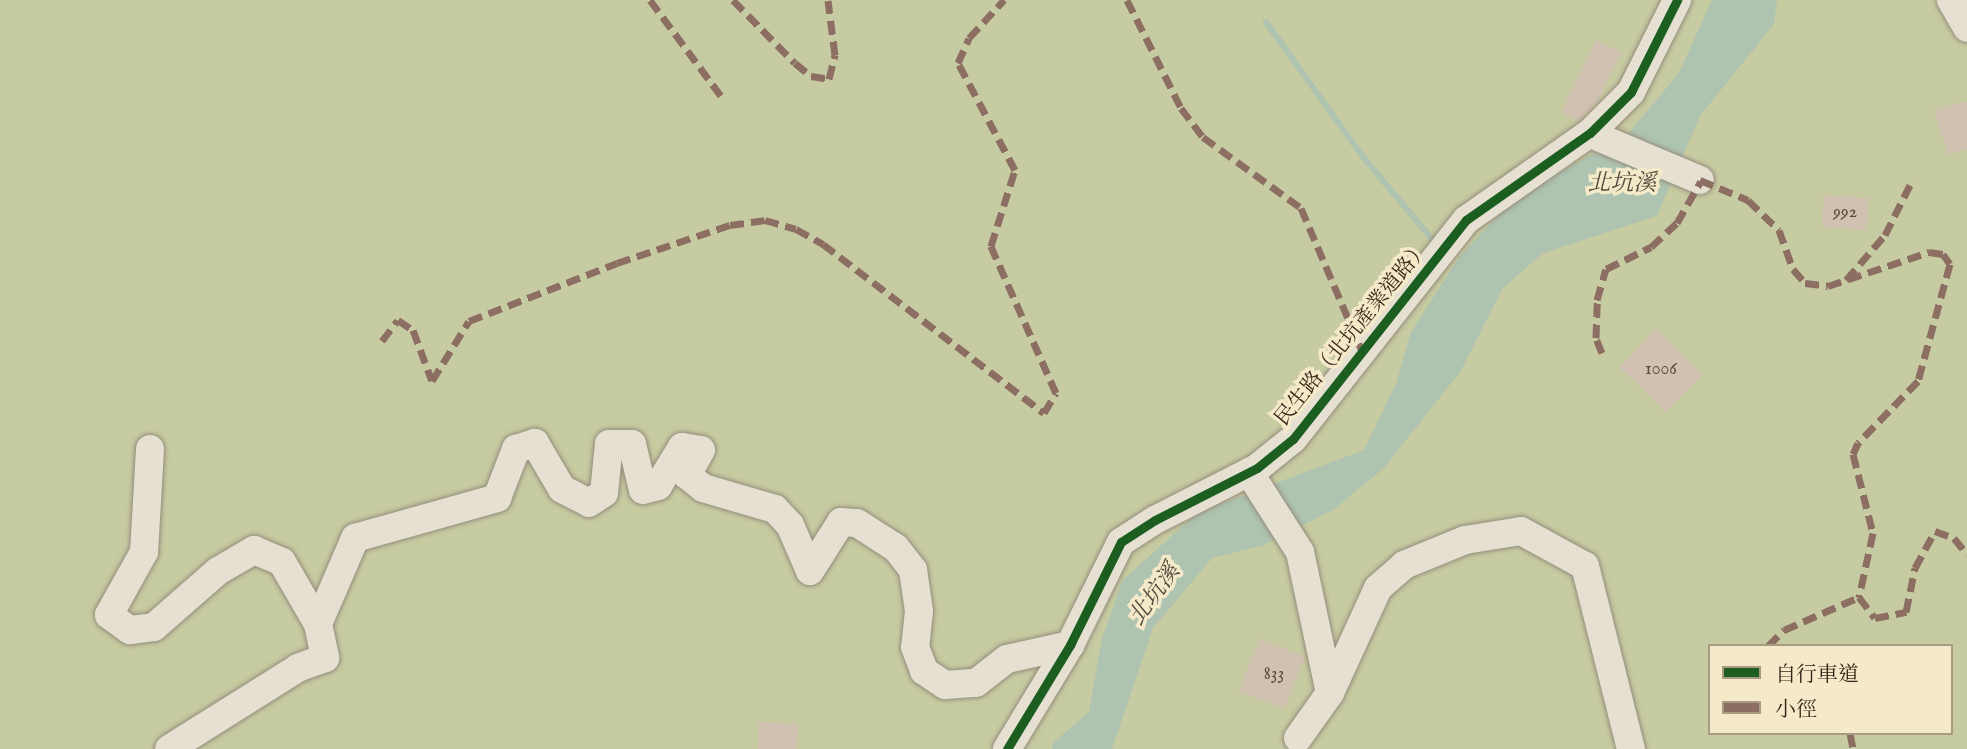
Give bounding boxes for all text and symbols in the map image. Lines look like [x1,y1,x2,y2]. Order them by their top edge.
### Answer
water label: 北坑溪 [1588,170,1656,198]
house number: 992 [1833,202,1857,224]
street label: 民生路（北坑產業道路） [1271,236,1435,432]
house number: 1006 [1645,359,1677,381]
water label: 北坑溪 [1124,559,1186,631]
legend [1708,644,1953,735]
text: 自行車道 [1775,662,1859,689]
house number: 833 [1264,664,1284,686]
text: 小徑 [1775,697,1817,724]

